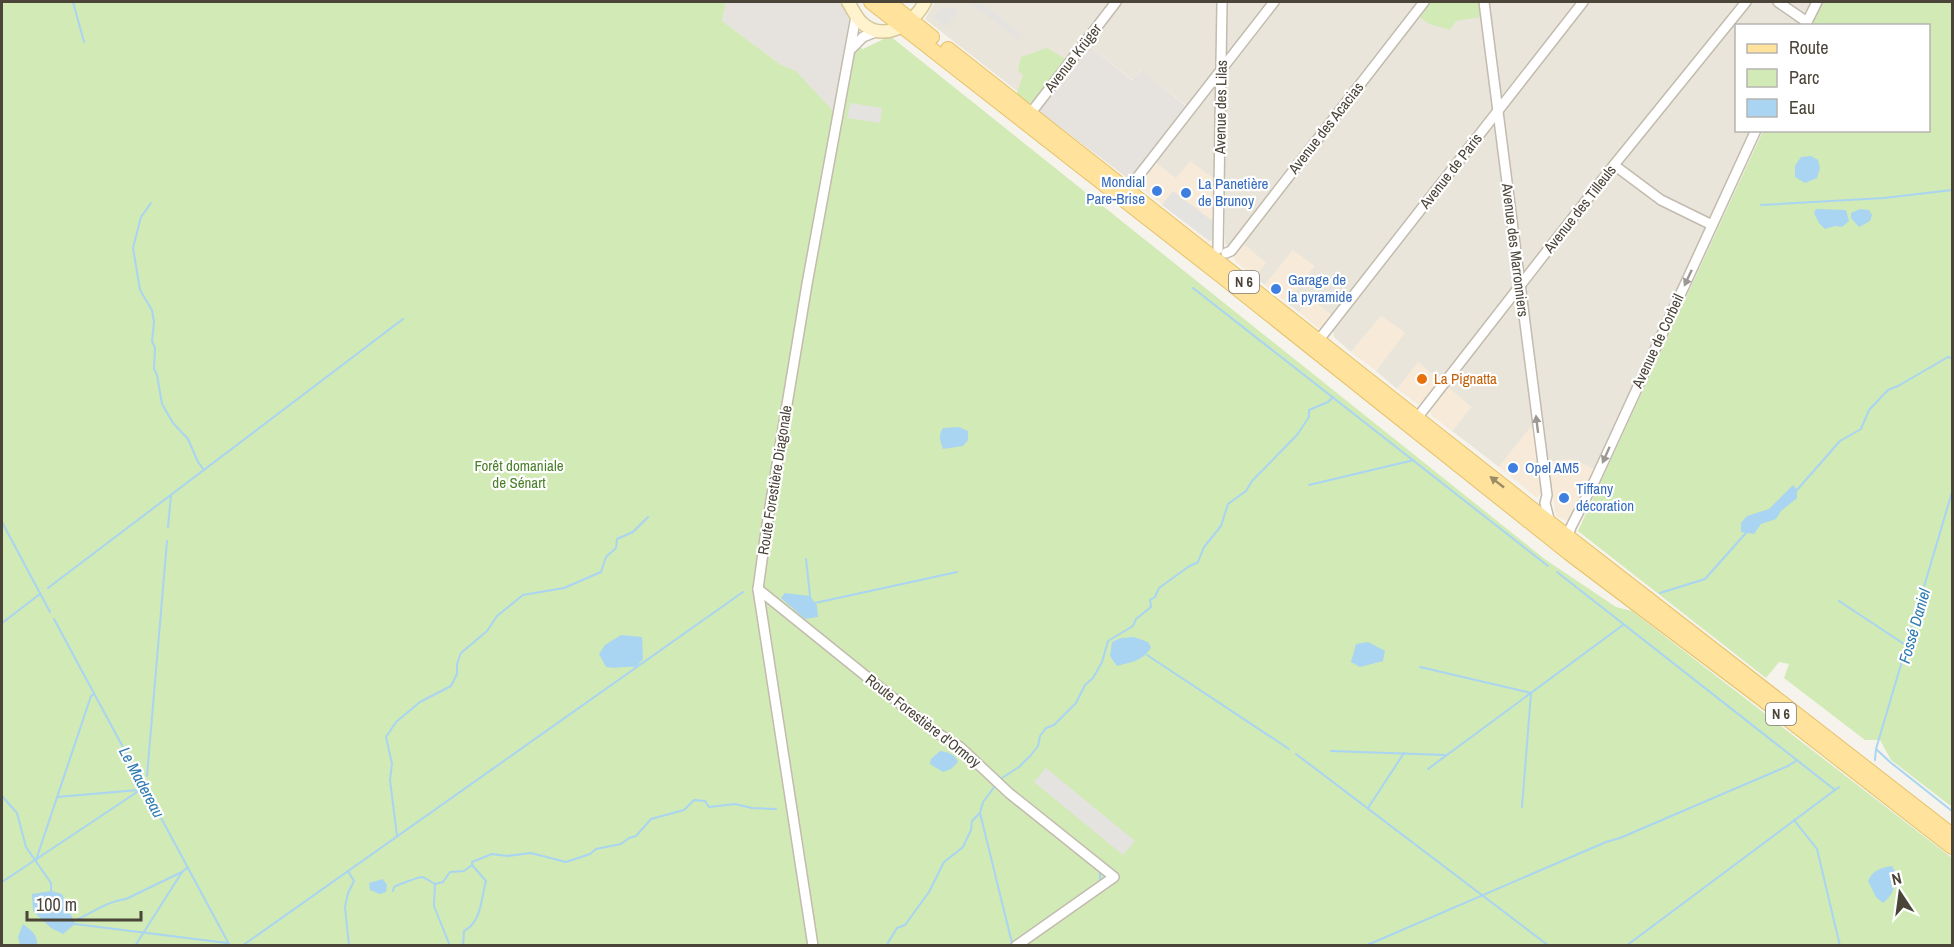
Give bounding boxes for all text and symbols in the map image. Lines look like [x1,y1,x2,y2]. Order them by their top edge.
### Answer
street label: Avenue Krüger [1039,19,1106,97]
legend [1735,24,1930,132]
text: Route [1789,35,1828,60]
street label: Avenue des Lilas [1209,60,1232,155]
text: Parc [1789,65,1819,90]
street label: Avenue des Acacias [1282,77,1368,179]
text: Eau [1789,95,1815,120]
street label: Avenue de Paris [1414,128,1487,214]
street label: Avenue des Tilleuls [1538,160,1621,258]
place label: Mondial Pare-Brise [1086,171,1145,209]
place label: La Panetière de Brunoy [1198,173,1269,211]
street label: Avenue des Marronniers [1497,181,1534,318]
marker: Mondial Pare-Brise [1150,184,1164,198]
marker: La Panetière de Brunoy [1179,186,1193,200]
place label: Garage de la pyramide [1288,269,1352,307]
one-way arrow [1683,269,1692,286]
road number: N 6 [1229,271,1259,293]
marker: Garage de la pyramide [1269,282,1283,296]
street label: Avenue de Corbeil [1626,290,1689,392]
place label: La Pignatta [1434,368,1497,389]
marker: La Pignatta [1415,372,1429,386]
street label: Route Forestière Diagonale [752,403,797,556]
one-way arrow [1532,414,1542,433]
one-way arrow [1601,446,1611,464]
park label: Forêt domaniale de Sénart [475,455,564,493]
place label: Opel AM5 [1525,457,1579,478]
marker: Opel AM5 [1506,461,1520,475]
one-way arrow [1489,475,1505,488]
place label: Tiffany décoration [1576,478,1634,516]
marker: Tiffany décoration [1557,491,1571,505]
water label: Fossé Daniel [1893,585,1935,666]
street label: Route Forestière d'Ormoy [861,669,986,773]
road number: N 6 [1766,703,1796,725]
water label: Le Madereau [114,743,170,821]
north arrow [1870,863,1930,923]
text: N [1890,867,1904,890]
scale bar [27,884,141,922]
text: 100 m [36,892,77,917]

